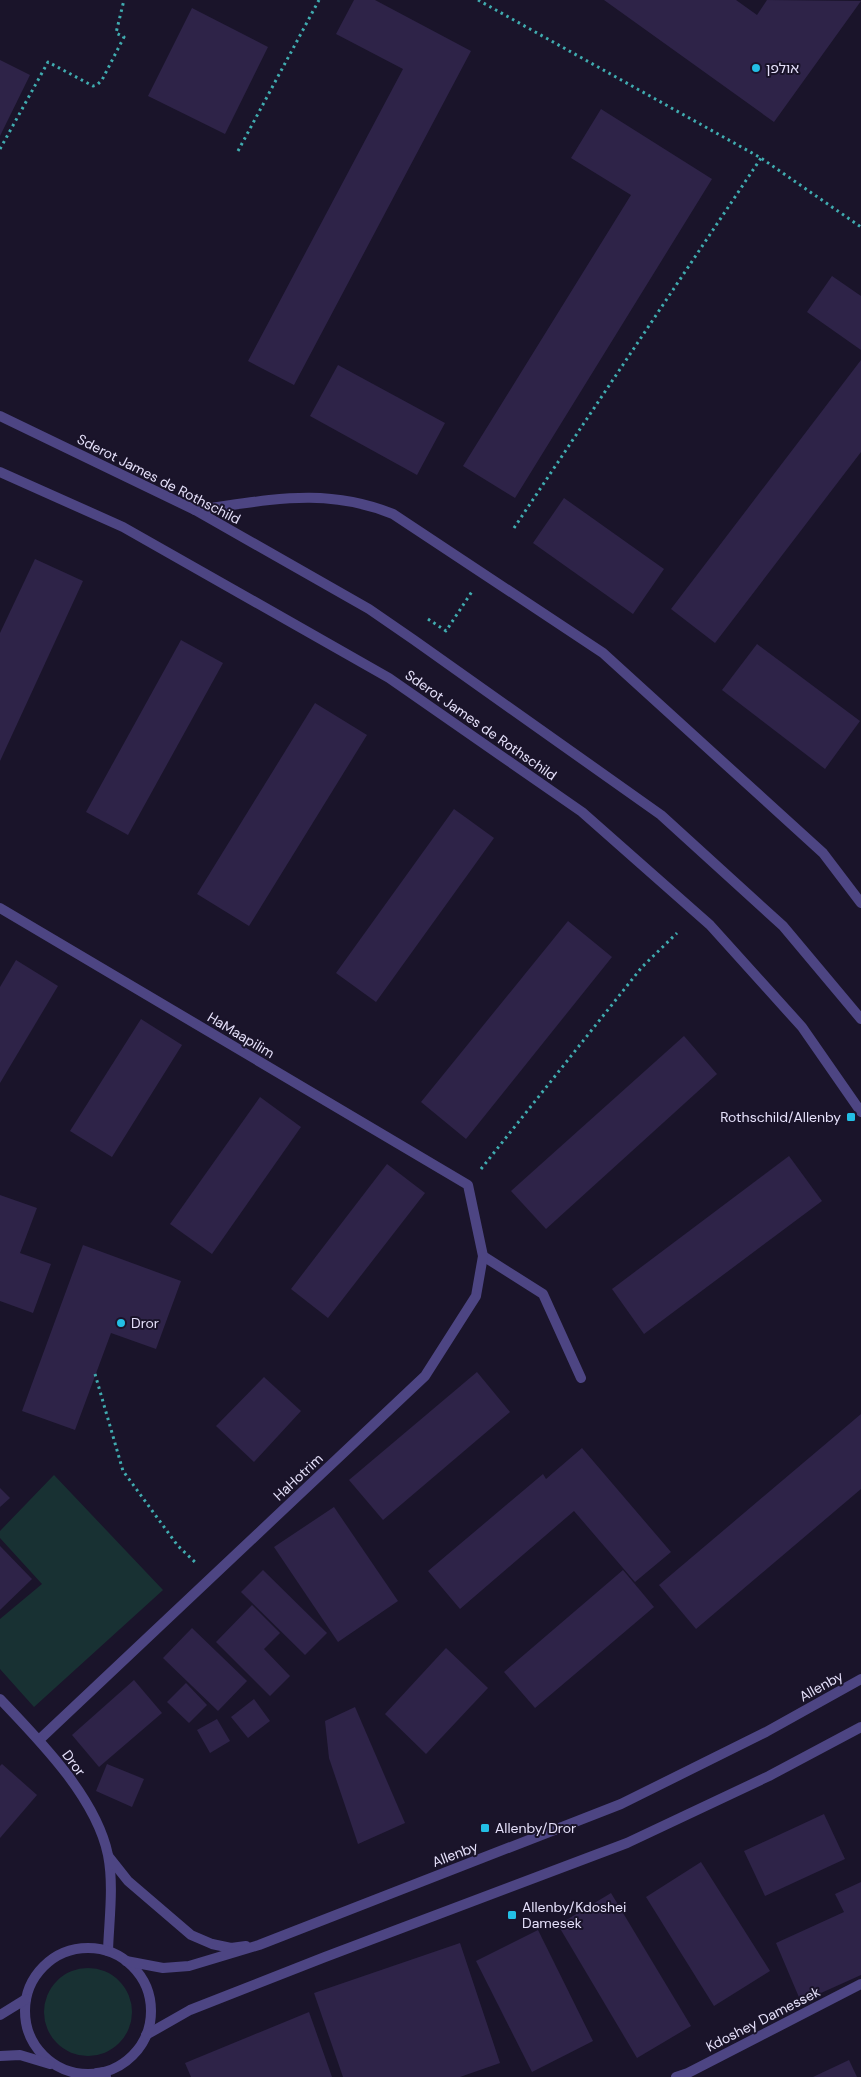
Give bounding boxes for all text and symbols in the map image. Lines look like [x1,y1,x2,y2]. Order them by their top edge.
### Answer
place label: אולפן [766,59,799,77]
marker: אולפן [750,62,762,74]
street label: Sderot James de Rothschild [74,430,244,528]
street label: Sderot James de Rothschild [402,666,560,784]
street label: HaMaapilim [204,1008,278,1062]
place label: Rothschild/Allenby [720,1108,841,1126]
marker: Rothschild/Allenby [845,1111,857,1123]
place label: Dror [131,1314,159,1332]
marker: Dror [115,1317,127,1329]
street label: HaHotrim [269,1450,327,1504]
street label: Allenby [796,1667,846,1705]
street label: Dror [58,1746,90,1780]
place label: Allenby/Dror [495,1819,576,1837]
marker: Allenby/Dror [479,1822,491,1834]
street label: Allenby [430,1837,481,1871]
place label: Allenby/Kdoshei Damesek [522,1898,626,1932]
marker: Allenby/Kdoshei Damesek [506,1909,518,1921]
street label: Kdoshey Damessek [703,1982,823,2056]

